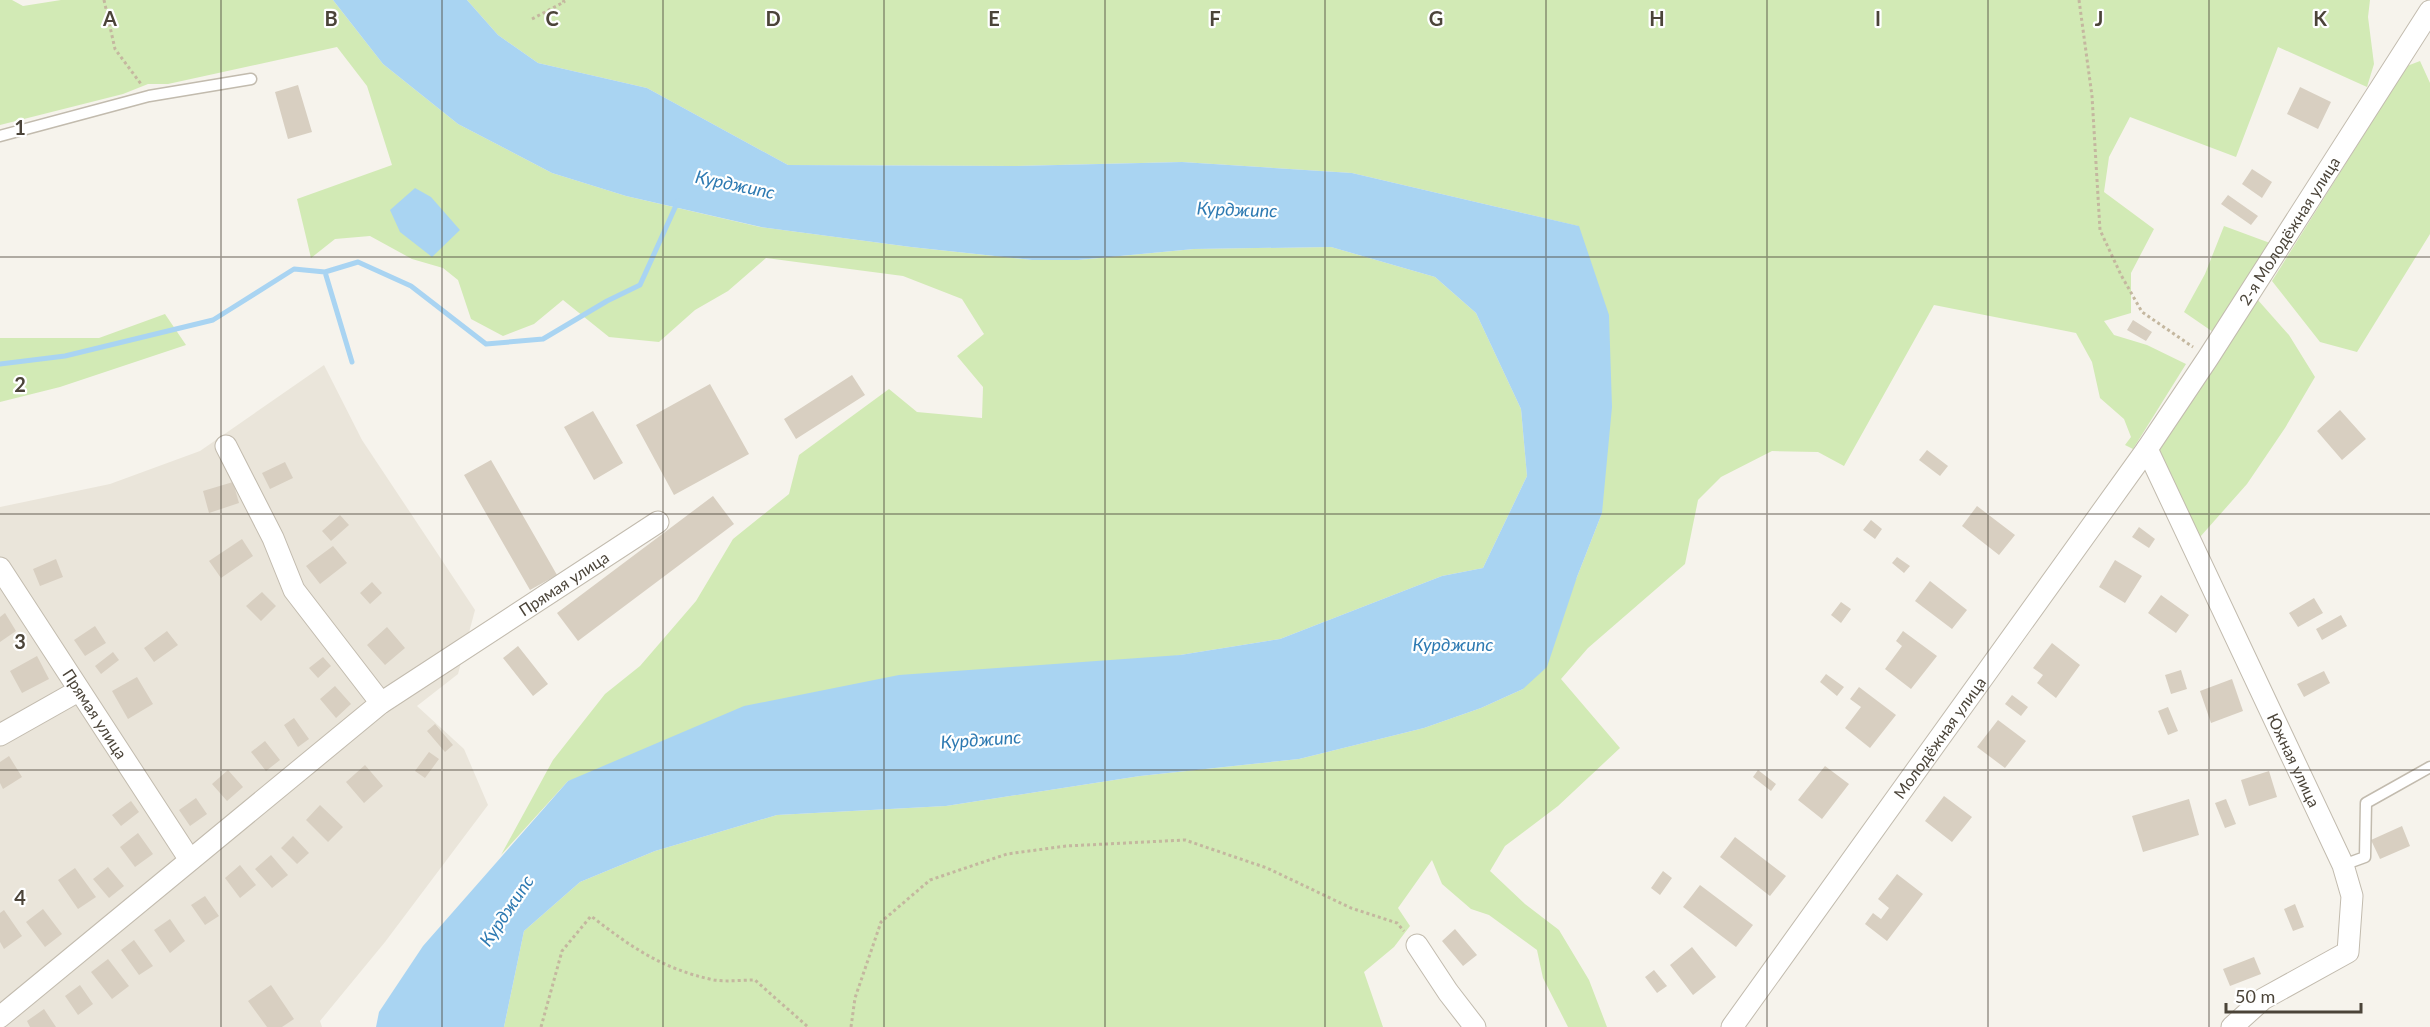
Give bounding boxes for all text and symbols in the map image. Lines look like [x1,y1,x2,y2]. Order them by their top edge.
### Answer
text: A [102,6,117,30]
text: B [324,6,338,30]
text: C [545,6,559,30]
text: D [765,6,781,30]
text: E [988,6,1000,30]
text: F [1209,6,1221,30]
text: G [1429,6,1443,30]
text: H [1649,6,1665,30]
text: I [1875,6,1881,30]
text: J [2095,6,2103,30]
text: K [2313,6,2327,30]
text: 1 [14,115,26,139]
street label: 2-я Молодёжная улица [2234,153,2343,308]
water label: Курджипс [693,165,777,203]
water label: Курджипс [1196,197,1278,221]
text: 2 [14,372,26,396]
street label: Прямая улица [515,547,612,619]
text: 3 [14,629,26,653]
water label: Курджипс [1413,633,1493,655]
street label: Прямая улица [59,665,131,762]
street label: Молодёжная улица [1889,673,1989,802]
street label: Южная улица [2264,710,2324,810]
water label: Курджипс [940,725,1022,753]
water label: Курджипс [474,871,538,950]
text: 4 [14,885,26,909]
scale bar [2226,976,2361,1014]
text: 50 m [2235,985,2275,1007]

